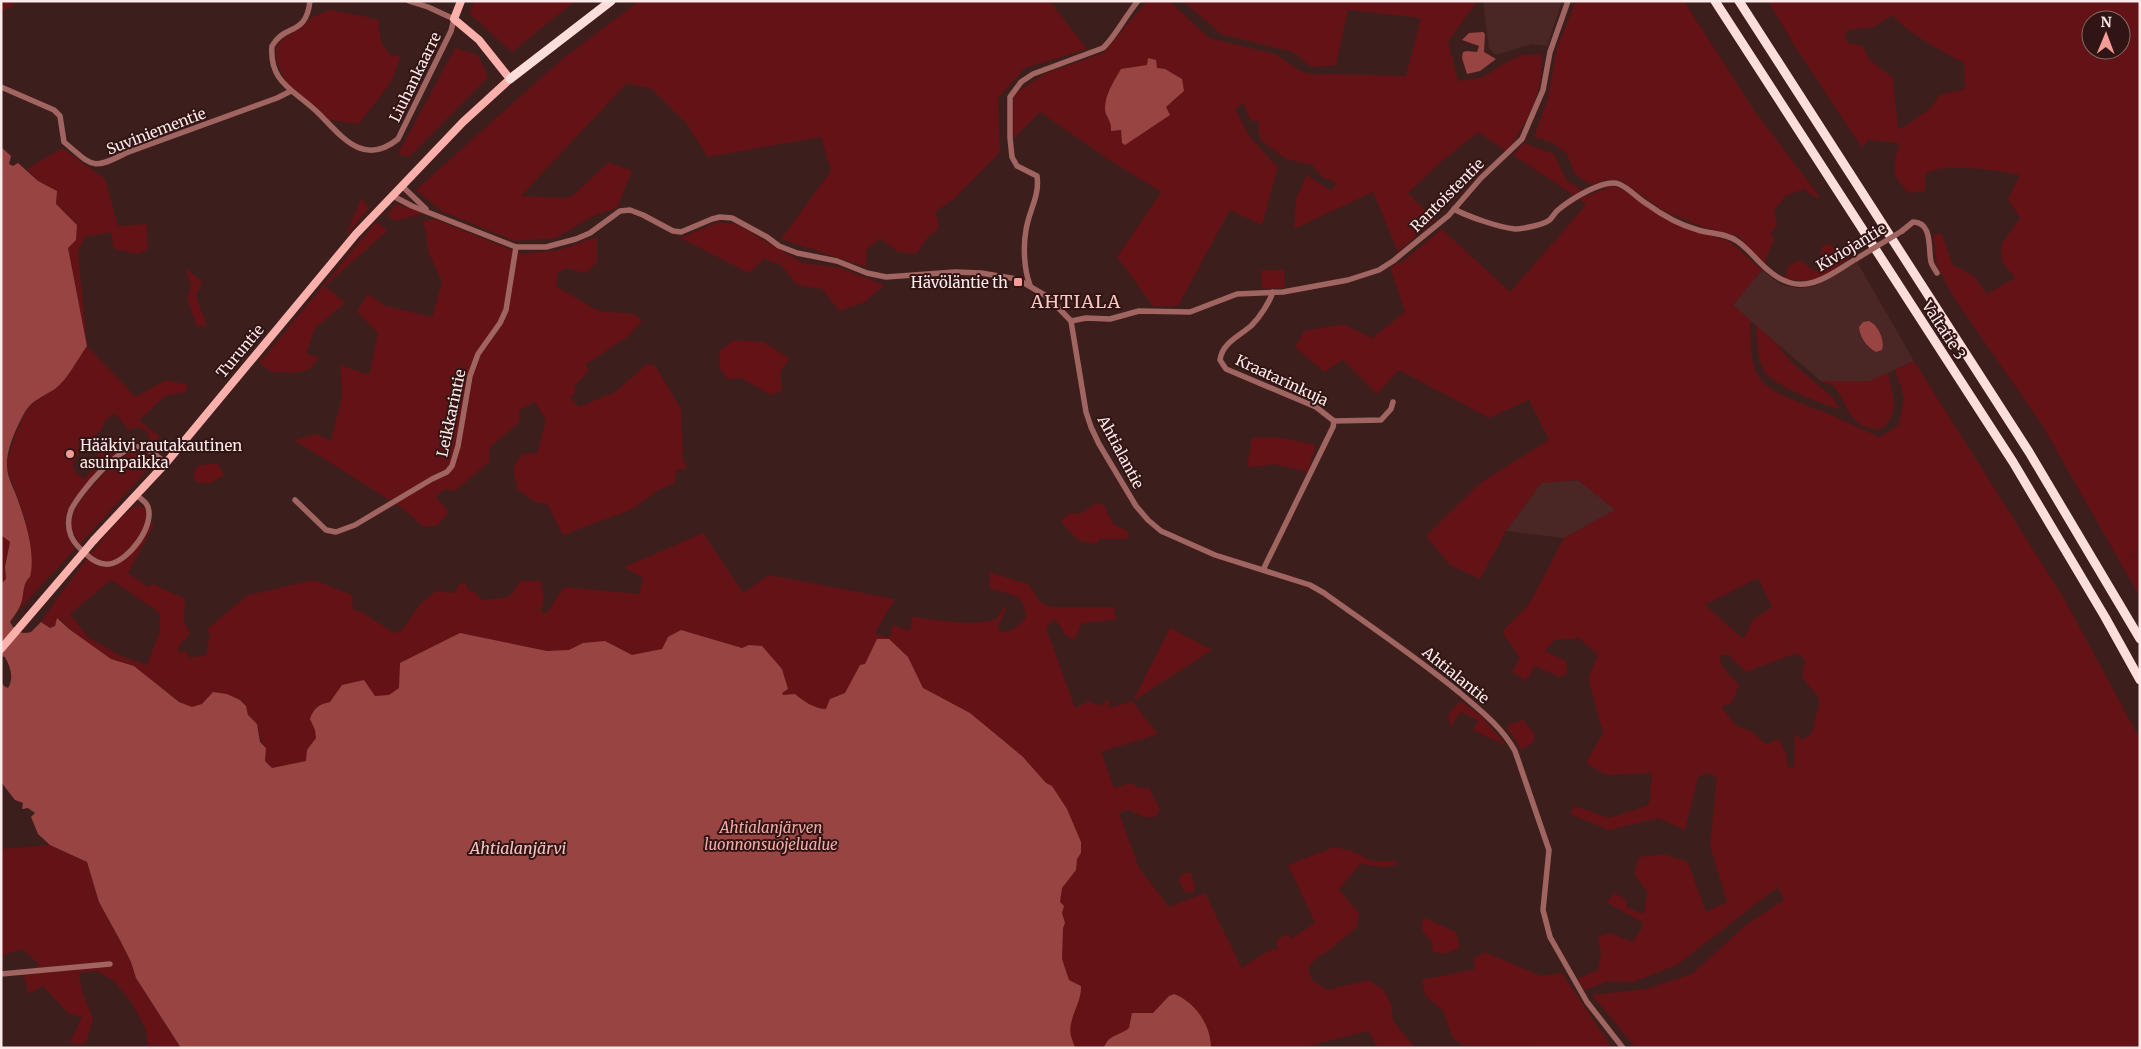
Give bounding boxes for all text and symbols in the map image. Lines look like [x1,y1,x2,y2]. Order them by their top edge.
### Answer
north arrow [2081,10,2131,60]
text: N [2101,13,2112,31]
street label: Liuhankaarre [385,29,445,125]
street label: Suviniementie [104,103,209,159]
street label: Rantoistentie [1406,154,1488,236]
street label: Kiviojantie [1813,219,1890,275]
place label: Hävöläntie th [911,273,1008,292]
marker: Hävöläntie th [1012,276,1024,288]
district label: AHTIALA [1030,290,1121,313]
street label: Valtatie 3 [1917,296,1970,363]
street label: Turuntie [212,320,268,382]
street label: Kraatarinkuja [1233,350,1331,410]
street label: Leikkarintie [432,367,470,459]
street label: Ahtialantie [1093,411,1148,492]
place label: Hääkivi rautakautinen asuinpaikka [80,436,242,472]
marker: Hääkivi rautakautinen asuinpaikka [64,448,76,460]
street label: Ahtialantie [1418,642,1493,708]
park label: Ahtialanjärven luonnonsuojelualue [704,818,838,854]
water label: Ahtialanjärvi [468,838,567,858]

